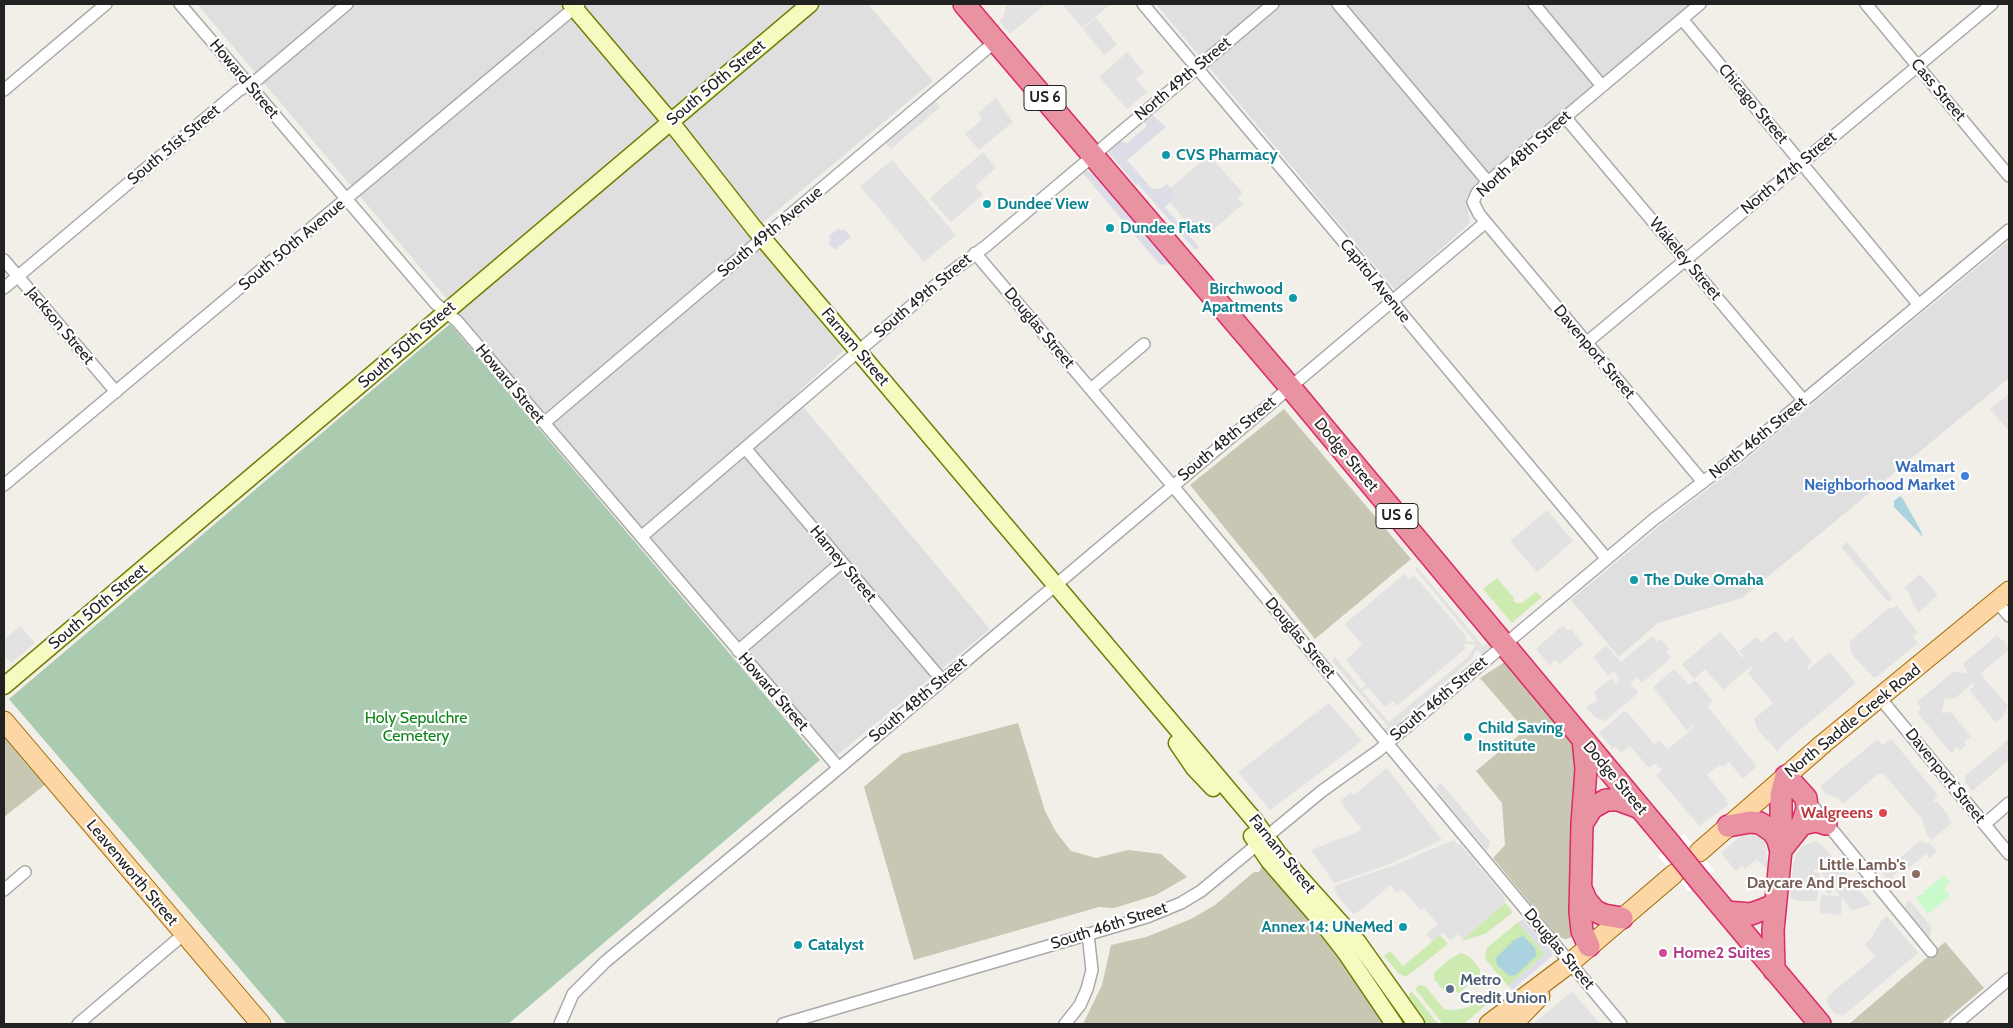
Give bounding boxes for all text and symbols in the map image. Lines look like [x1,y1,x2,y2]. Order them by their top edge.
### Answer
street label: North 49th Street [1131,33,1235,125]
street label: Howard Street [205,36,283,122]
street label: South 50th Street [663,36,769,130]
street label: Cass Street [1906,55,1970,125]
street label: Chicago Street [1714,60,1792,148]
road number: US 6 [1024,86,1066,110]
street label: South 51st Street [124,101,224,189]
street label: North 48th Street [1473,107,1575,201]
street label: North 47th Street [1737,128,1841,218]
place label: CVS Pharmacy [1176,145,1278,165]
marker: CVS Pharmacy [1160,149,1172,161]
street label: South 49th Avenue [714,183,826,281]
place label: Dundee View [997,194,1089,214]
street label: South 50th Avenue [235,195,349,295]
marker: Dundee View [981,198,993,210]
street label: Wakeley Street [1645,214,1725,304]
place label: Dundee Flats [1120,218,1211,238]
marker: Dundee Flats [1104,222,1116,234]
street label: Capitol Avenue [1335,235,1415,327]
street label: South 49th Street [870,250,976,342]
place label: Birchwood Apartments [1202,279,1283,317]
street label: Jackson Street [22,283,98,369]
street label: Douglas Street [1000,284,1078,372]
marker: Birchwood Apartments [1287,292,1299,304]
street label: South 50th Street [354,297,460,393]
street label: Davenport Street [1549,301,1639,403]
street label: Farnam Street [817,304,893,390]
street label: Howard Street [471,341,549,427]
street label: South 48th Street [1174,392,1280,486]
street label: North 46th Street [1705,393,1811,483]
street label: Dodge Street [1310,414,1382,496]
place label: Walmart Neighborhood Market [1804,457,1955,495]
marker: Walmart Neighborhood Market [1959,470,1971,482]
road number: US 6 [1376,504,1418,528]
street label: Harney Street [806,522,880,606]
street label: South 50th Street [45,560,151,654]
place label: The Duke Omaha [1644,570,1764,590]
marker: The Duke Omaha [1628,574,1640,586]
street label: Douglas Street [1261,594,1339,682]
street label: Howard Street [734,649,812,735]
street label: South 48th Street [865,653,971,747]
street label: South 46th Street [1386,653,1492,745]
street label: North Saddle Creek Road [1781,660,1925,782]
park label: Holy Sepulchre Cemetery [365,708,467,746]
place label: Child Saving Institute [1478,718,1563,756]
street label: Davenport Street [1901,725,1989,827]
marker: Child Saving Institute [1462,731,1474,743]
street label: Dodge Street [1579,737,1651,819]
place label: Walgreens [1801,803,1873,823]
marker: Walgreens [1877,807,1889,819]
street label: Farnam Street [1244,811,1320,897]
street label: Leavenworth Street [82,816,182,930]
place label: Little Lamb's Daycare And Preschool [1747,855,1906,893]
marker: Little Lamb's Daycare And Preschool [1910,868,1922,880]
street label: South 46th Street [1048,898,1170,954]
street label: Douglas Street [1520,905,1598,993]
place label: Annex 14: UNeMed [1262,917,1393,937]
marker: Annex 14: UNeMed [1397,921,1409,933]
place label: Catalyst [808,935,864,955]
marker: Catalyst [792,939,804,951]
place label: Home2 Suites [1673,943,1770,963]
marker: Home2 Suites [1657,947,1669,959]
place label: Metro Credit Union [1460,970,1547,1008]
marker: Metro Credit Union [1444,983,1456,995]

